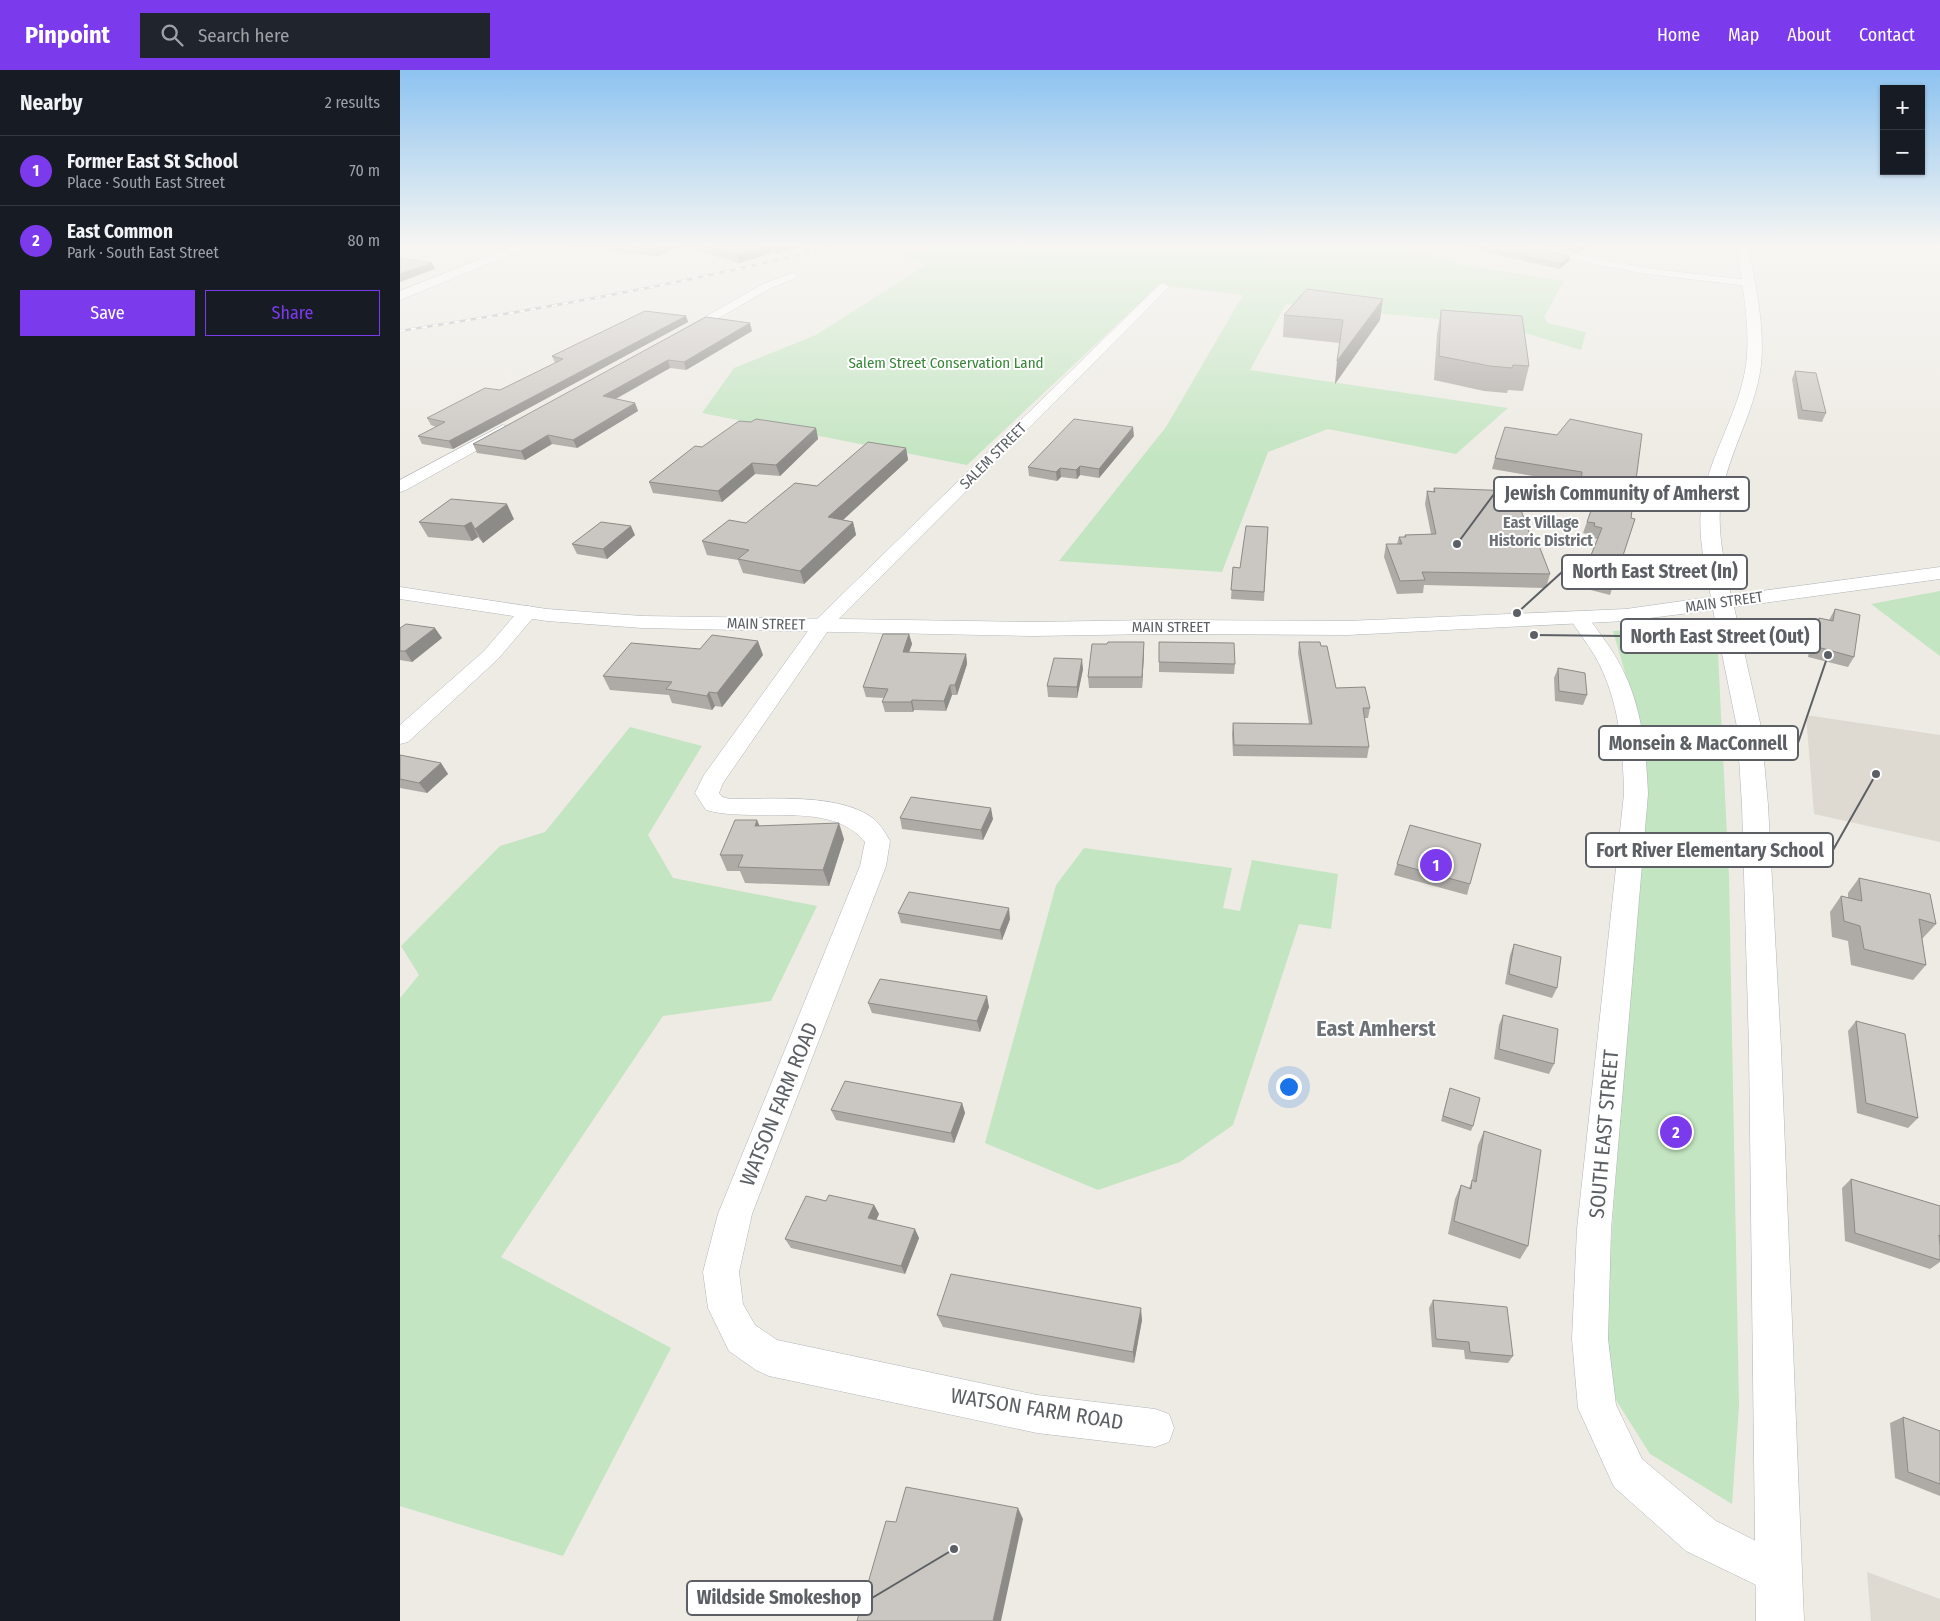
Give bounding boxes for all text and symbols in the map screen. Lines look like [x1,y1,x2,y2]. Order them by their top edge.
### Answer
search box [140,13,490,58]
text: Pinpoint [25,21,110,49]
icon: search [158,21,186,49]
text: Search here [198,24,289,47]
text: Home [1657,24,1700,46]
text: Map [1728,24,1759,46]
text: About [1787,24,1831,46]
text: Contact [1859,24,1915,46]
map controls [1880,85,1925,175]
button: + [1880,85,1925,130]
text: Nearby [20,90,82,116]
text: 2 results [325,93,380,112]
button: − [1880,130,1925,175]
text: Former East St School [67,150,238,173]
text: 1 [33,161,39,180]
text: 70 m [349,161,380,180]
text: Place · South East Street [67,173,225,192]
text: East Common [67,220,173,243]
text: 2 [32,231,40,250]
text: 80 m [348,231,380,250]
text: Park · South East Street [67,243,219,262]
button: Save [20,290,195,336]
button: Share [205,290,380,336]
park label: Salem Street Conservation Land [848,354,1044,372]
street label: SALEM STREET [956,419,1030,493]
callout: Jewish Community of Amherst [1494,477,1749,511]
text: Jewish Community of Amherst [1504,482,1740,505]
district label: East Village Historic District [1489,513,1593,550]
callout: North East Street (In) [1562,555,1747,589]
text: North East Street (In) [1572,560,1738,583]
street label: MAIN STREET [1684,588,1764,616]
street label: MAIN STREET [727,614,805,634]
street label: MAIN STREET [1132,618,1210,636]
callout: North East Street (Out) [1621,619,1820,653]
text: North East Street (Out) [1631,625,1810,648]
callout: Monsein & MacConnell [1599,726,1798,760]
text: Monsein & MacConnell [1609,732,1788,755]
callout: Fort River Elementary School [1586,833,1833,867]
text: Fort River Elementary School [1596,839,1825,862]
pin: 1 [1420,846,1452,884]
district label: East Amherst [1316,1015,1436,1042]
street label: WATSON FARM ROAD [734,1018,824,1190]
street label: SOUTH EAST STREET [1584,1048,1624,1220]
your location [1276,1074,1302,1100]
pin: 2 [1660,1113,1692,1151]
street label: WATSON FARM ROAD [949,1383,1125,1435]
callout: Wildside Smokeshop [687,1581,872,1615]
text: Wildside Smokeshop [697,1586,861,1609]

